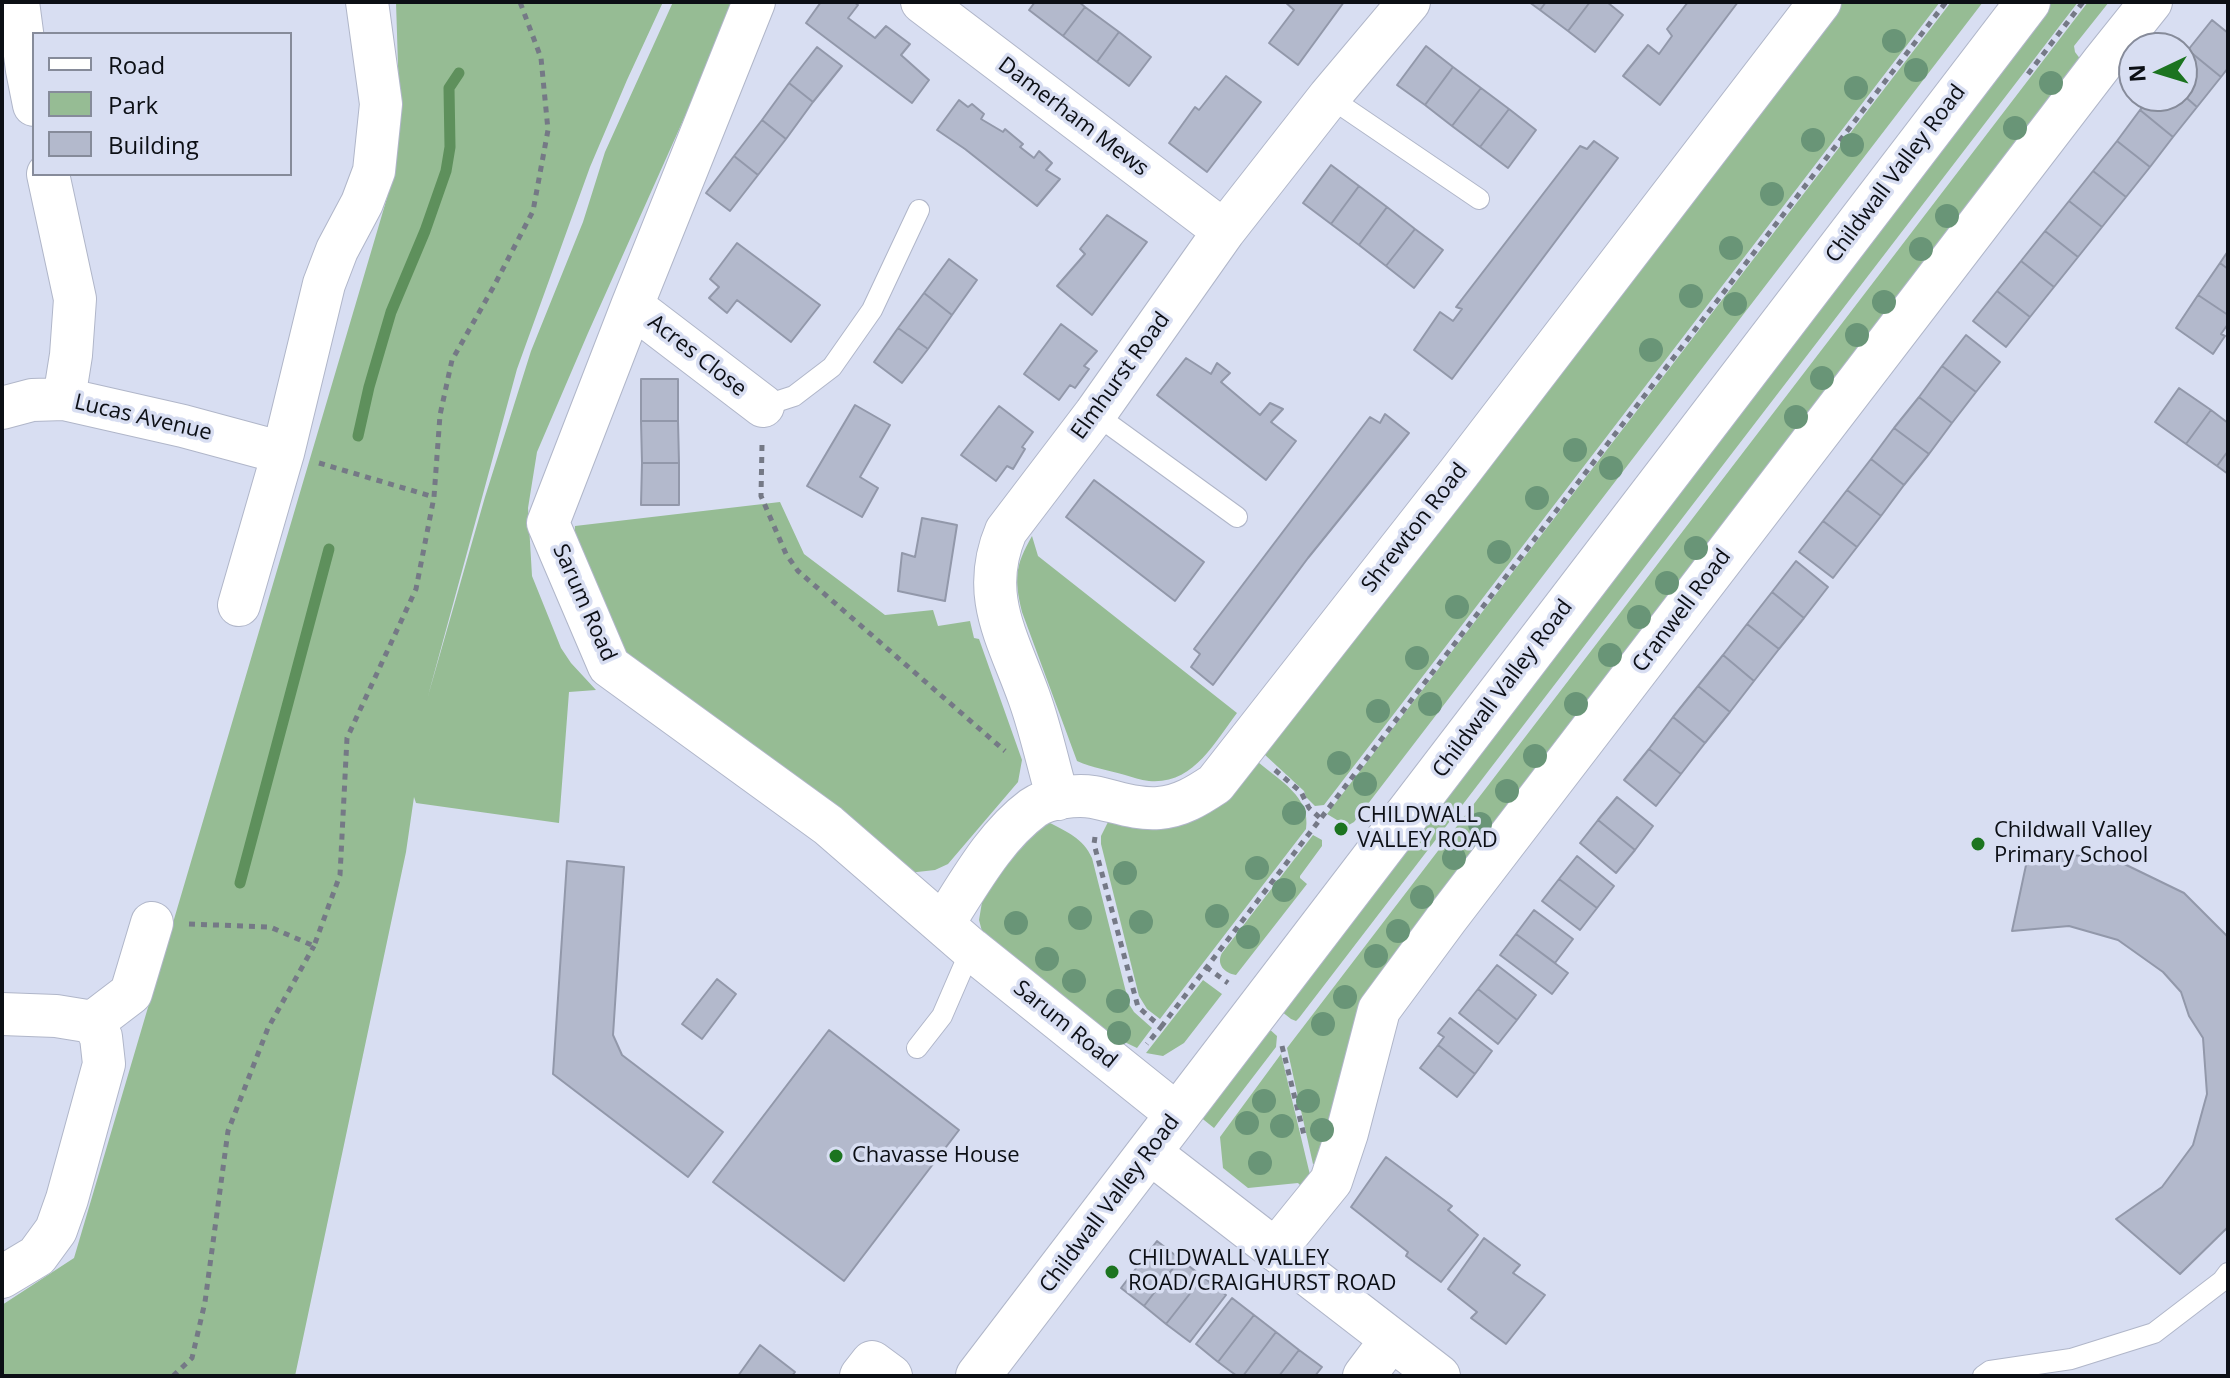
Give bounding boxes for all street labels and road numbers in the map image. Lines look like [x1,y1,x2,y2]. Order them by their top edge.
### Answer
street label: Damerham Mews [993,52,1153,182]
street label: Childwall Valley Road [1820,80,1972,268]
street label: Elmhurst Road [1066,307,1176,445]
street label: Acres Close [643,309,751,403]
street label: Lucas Avenue [72,389,214,447]
street label: Shrewton Road [1356,458,1474,598]
street label: Sarum Road [546,540,622,666]
street label: Cranwell Road [1627,544,1737,678]
street label: Childwall Valley Road [1427,595,1579,783]
street label: Sarum Road [1008,975,1122,1075]
street label: Childwall Valley Road [1034,1110,1186,1298]

